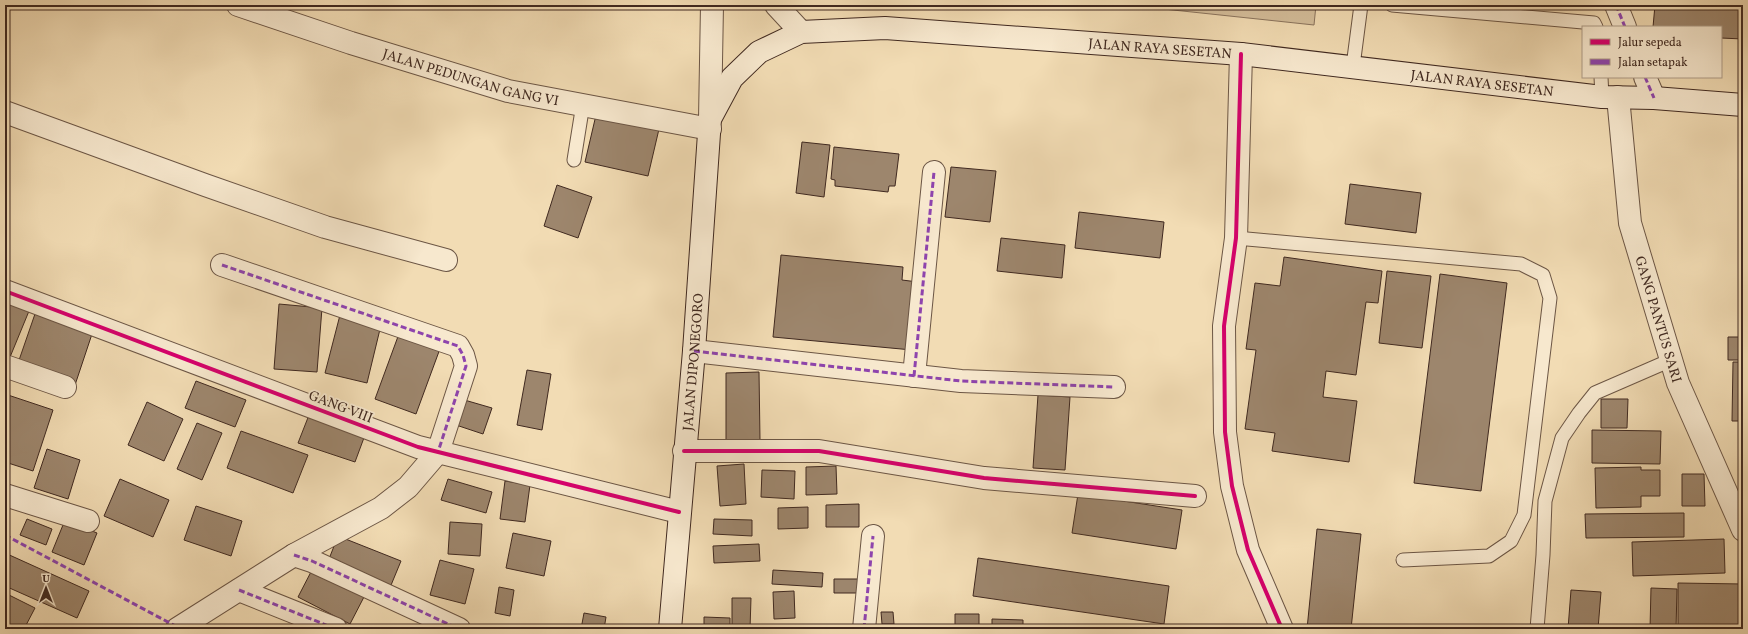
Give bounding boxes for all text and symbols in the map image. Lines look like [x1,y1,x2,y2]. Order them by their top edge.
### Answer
legend [1582,26,1722,78]
street label: JALAN RAYA SESETAN [1088,35,1232,64]
text: Jalur sepeda [1618,35,1682,51]
street label: JALAN PEDUNGAN GANG VI [380,45,560,111]
text: Jalan setapak [1618,55,1688,71]
street label: JALAN RAYA SESETAN [1409,66,1554,102]
street label: GANG PANTUS SARI [1629,254,1685,385]
street label: JALAN DIPONEGORO [679,293,709,432]
street label: GANG VIII [306,386,375,428]
north arrow [26,568,66,608]
text: U [42,572,50,587]

